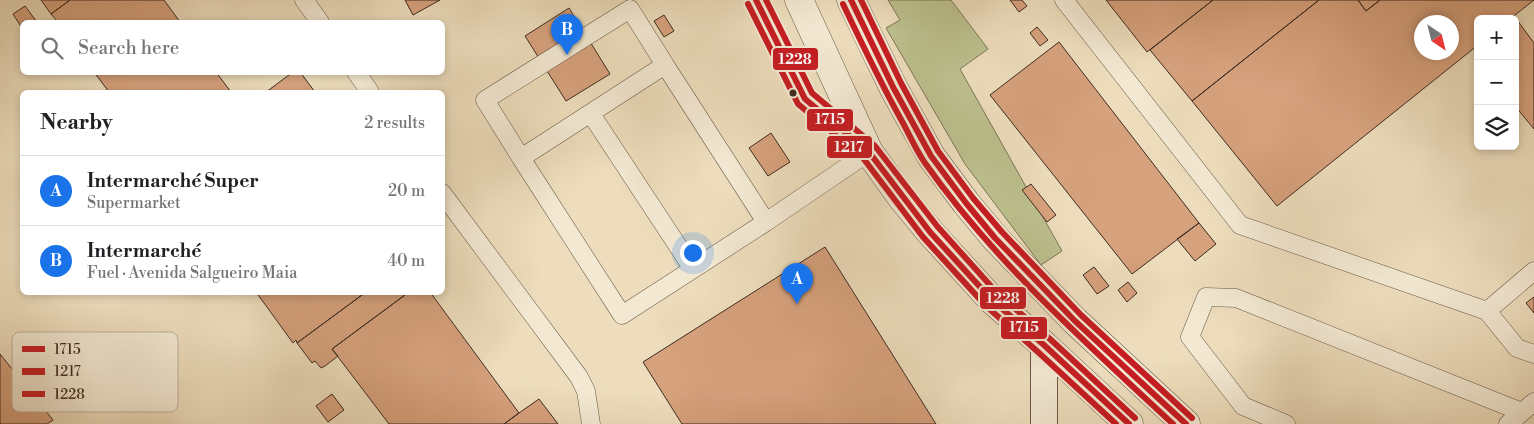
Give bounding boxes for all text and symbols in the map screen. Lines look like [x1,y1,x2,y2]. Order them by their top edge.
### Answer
pin: B [551,14,583,55]
north arrow [1414,15,1459,60]
map controls [1474,15,1519,150]
button: + [1474,15,1519,60]
search box [20,20,445,75]
icon: search [38,34,66,62]
text: Search here [78,36,179,60]
line badge: 1228 [772,47,819,71]
text: 1228 [778,51,812,69]
button: − [1474,60,1519,105]
unlabelled marker [788,88,798,98]
button: layers [1474,105,1519,150]
line badge: 1715 [806,108,854,132]
text: Nearby [40,110,113,136]
text: 1715 [815,111,845,129]
text: 2 results [364,113,425,133]
line badge: 1217 [826,135,873,159]
text: 1217 [834,139,865,157]
text: Intermarché Super [87,169,259,193]
text: A [50,181,62,201]
text: 20 m [388,181,425,201]
text: Supermarket [87,193,181,213]
text: Intermarché [87,239,202,263]
your location [680,240,706,266]
text: B [50,251,62,271]
text: 40 m [388,251,425,271]
text: Fuel · Avenida Salgueiro Maia [87,263,297,283]
pin: A [781,263,813,304]
line badge: 1228 [979,286,1027,310]
text: 1228 [986,290,1020,308]
line badge: 1715 [1000,316,1048,340]
text: 1715 [1009,319,1039,337]
legend [12,332,178,412]
text: 1715 [54,341,81,359]
text: 1217 [54,363,81,381]
text: 1228 [54,386,85,404]

